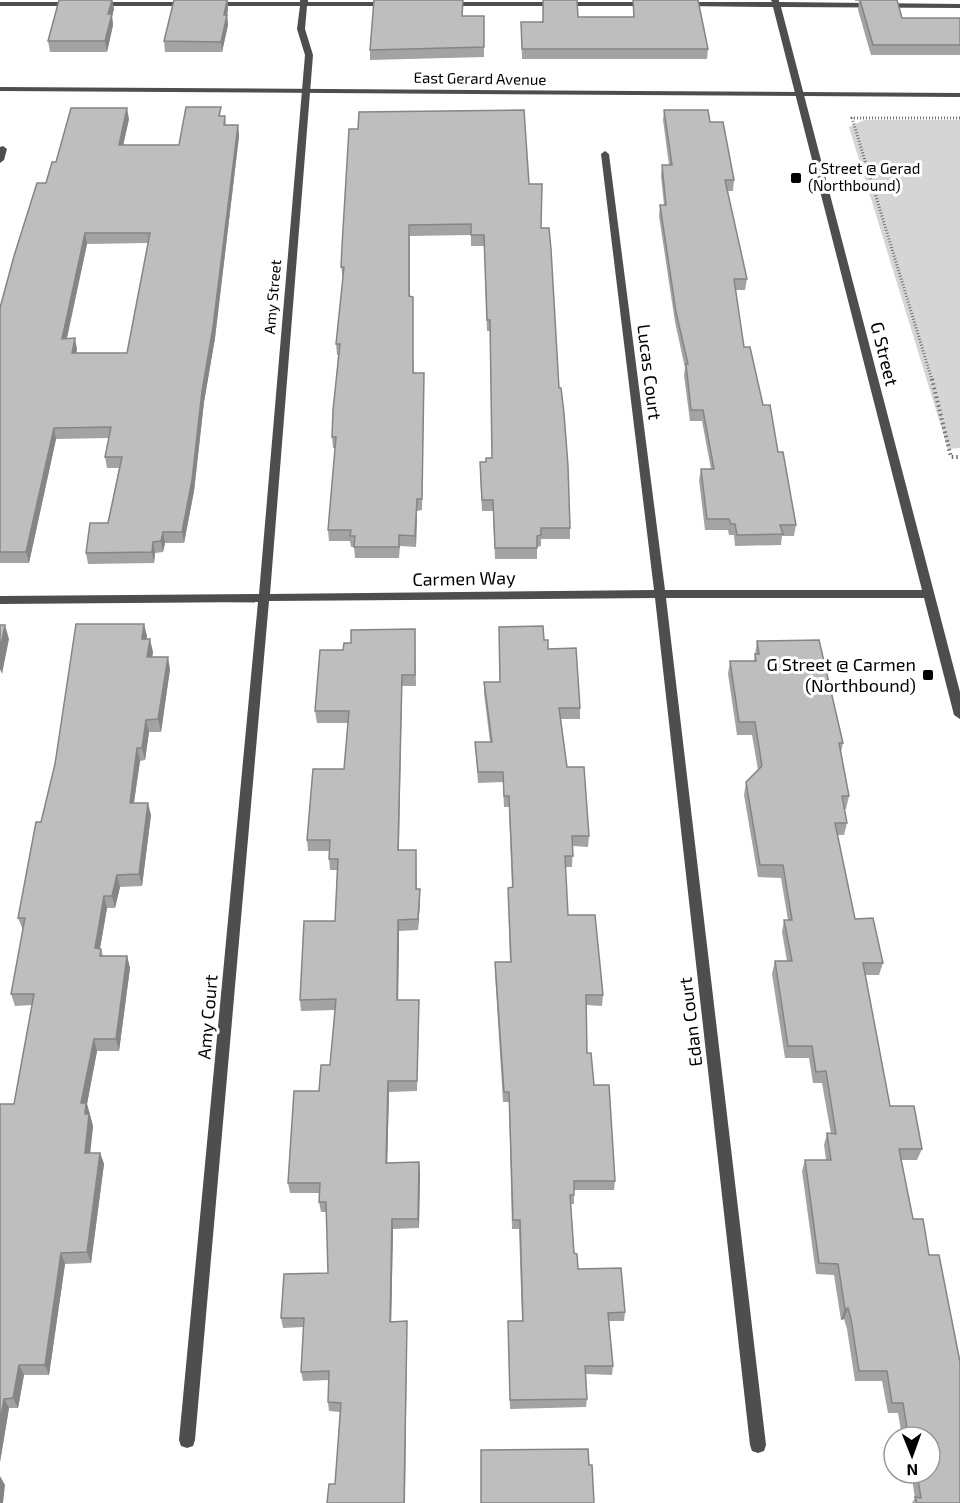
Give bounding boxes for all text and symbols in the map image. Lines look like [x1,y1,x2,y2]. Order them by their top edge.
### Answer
street label: East Gerard Avenue [413,68,547,88]
place label: G Street @ Gerad (Northbound) [808,159,920,194]
marker: G Street @ Gerad (Northbound) [789,171,803,185]
street label: Amy Street [260,258,284,335]
street label: G Street [866,319,904,388]
street label: Lucas Court [633,323,667,421]
street label: Carmen Way [412,566,516,590]
place label: G Street @ Carmen (Northbound) [766,653,916,696]
marker: G Street @ Carmen (Northbound) [921,668,935,682]
street label: Amy Court [192,974,222,1060]
street label: Edan Court [674,976,706,1068]
north arrow [882,1425,942,1485]
text: N [906,1461,918,1480]

